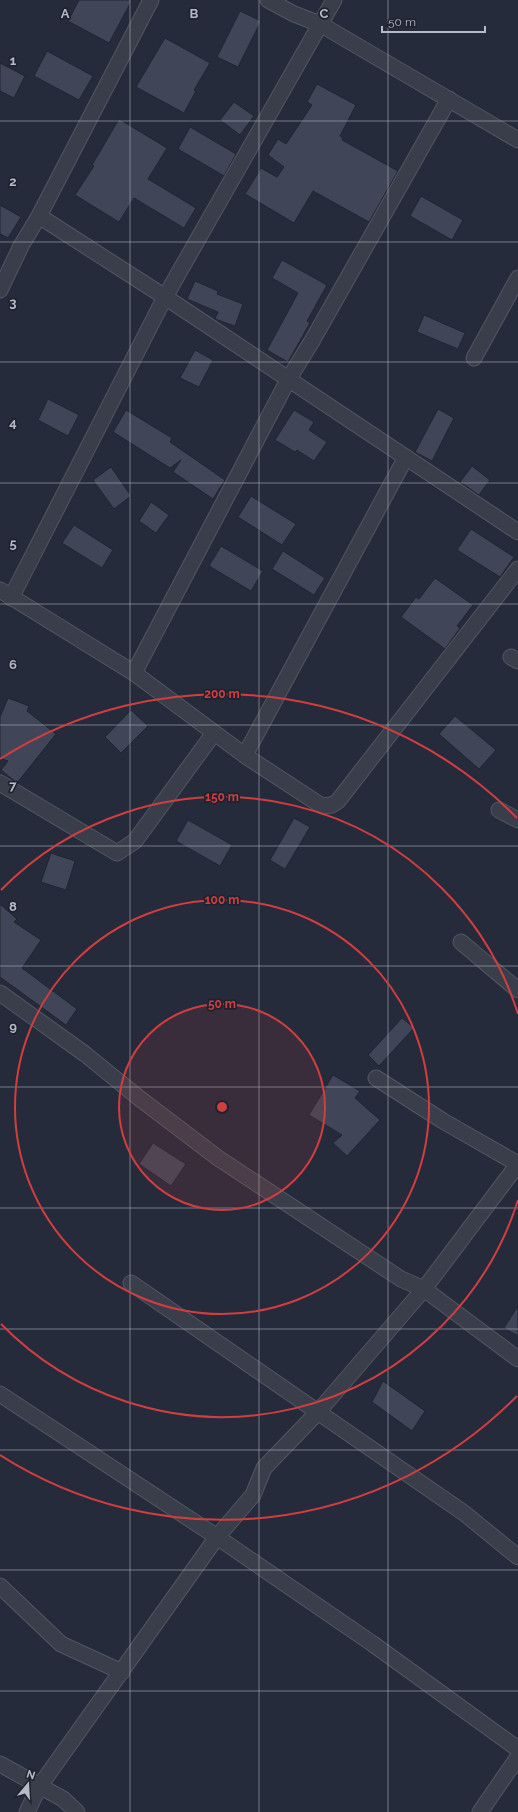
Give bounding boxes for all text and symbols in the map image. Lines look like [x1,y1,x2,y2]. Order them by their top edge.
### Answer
text: A [61,6,70,21]
text: B [190,6,199,21]
text: C [320,6,329,21]
scale bar [382,8,485,34]
text: 50 m [388,15,416,29]
text: 1 [10,53,17,68]
text: 2 [9,174,17,189]
text: 3 [9,295,17,310]
text: 4 [9,415,17,430]
text: 5 [9,536,17,551]
text: 6 [9,657,17,672]
text: 200 m [204,687,240,701]
text: 7 [9,778,17,793]
text: 150 m [205,790,239,804]
text: 100 m [205,893,239,907]
text: 8 [9,899,17,914]
text: 50 m [208,997,236,1011]
text: 9 [9,1019,17,1034]
centre of rings [215,1100,229,1114]
north arrow [8,1764,48,1804]
text: N [25,1767,37,1782]

